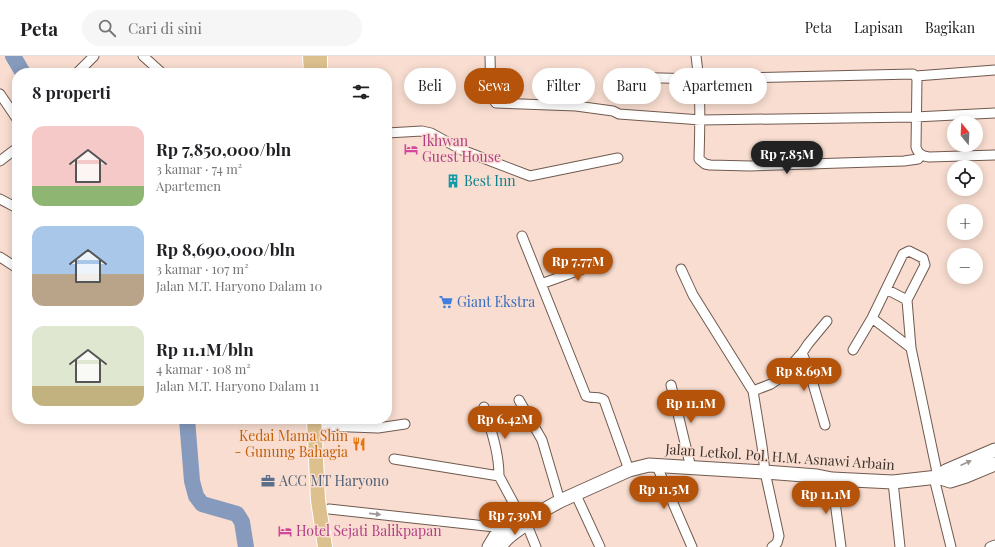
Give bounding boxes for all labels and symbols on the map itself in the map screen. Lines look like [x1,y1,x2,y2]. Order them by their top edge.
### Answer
north arrow [947,116,983,152]
place label: Ikhwan Guest House [422,131,501,166]
hotel icon: Ikhwan Guest House [403,141,419,157]
pin: Rp 7.85M [746,141,828,175]
place label: Best Inn [464,171,516,190]
building icon: Best Inn [445,173,461,189]
pin: Rp 7.77M [537,248,619,282]
place label: Giant Ekstra [457,292,535,311]
supermarket icon: Giant Ekstra [438,294,454,310]
pin: Rp 8.69M [763,358,845,392]
pin: Rp 11.1M [650,390,732,424]
pin: Rp 6.42M [464,406,546,440]
place label: Kedai Mama Shin - Gunung Bahagia [235,426,349,461]
restaurant icon: Kedai Mama Shin - Gunung Bahagia [351,436,367,452]
street label: Jalan Letkol. Pol. H.M. Asnawi Arbain [664,439,896,474]
one-way arrow [961,460,972,466]
place label: ACC MT Haryono [278,471,389,490]
office icon: ACC MT Haryono [260,473,276,489]
pin: Rp 11.5M [623,476,705,510]
pin: Rp 11.1M [785,481,867,515]
pin: Rp 7.39M [474,502,556,536]
one-way arrow [369,511,381,517]
place label: Hotel Sejati Balikpapan [296,521,442,540]
hotel icon: Hotel Sejati Balikpapan [277,523,293,539]

